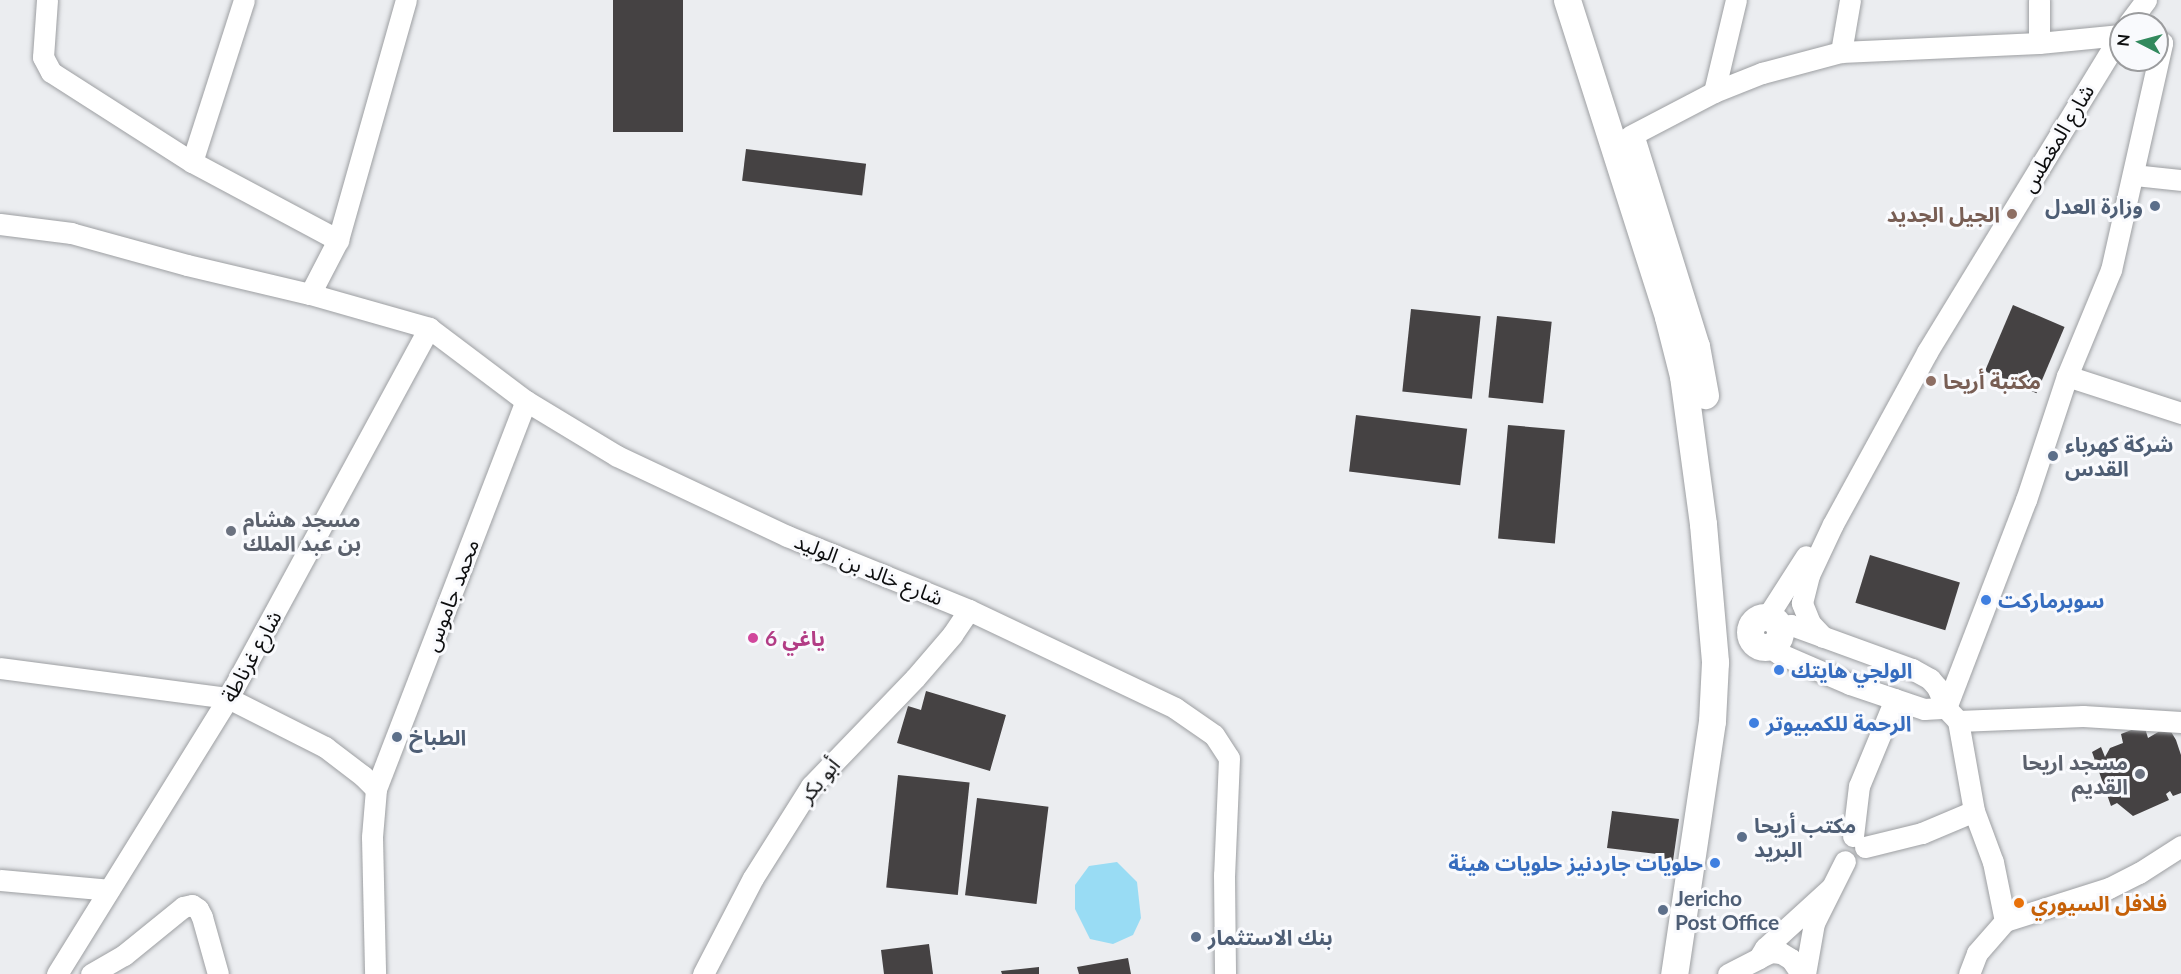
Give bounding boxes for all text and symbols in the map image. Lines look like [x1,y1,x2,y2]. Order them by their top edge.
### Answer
north arrow [2109,12,2169,72]
text: N [2112,33,2133,47]
street label: شارع المغطس [2015,79,2099,197]
place label: وزارة العدل [2045,193,2143,219]
marker: وزارة العدل [2148,199,2162,213]
place label: الجيل الجديد [1887,201,2000,227]
marker: الجيل الجديد [2005,207,2019,221]
place label: مكتبة أريحا [1943,368,2041,394]
marker: مكتبة أريحا [1924,374,1938,388]
place label: شركة كهرباء القدس [2065,431,2173,481]
marker: شركة كهرباء القدس [2046,449,2060,463]
place label: مسجد هشام بن عبد الملك [243,506,361,556]
marker: مسجد هشام بن عبد الملك [224,524,238,538]
street label: شارع خالد بن الوليد [791,528,947,610]
street label: محمد جاموس [418,535,484,655]
place label: سوبرماركت [1998,587,2104,613]
marker: سوبرماركت [1979,593,1993,607]
street label: شارع غرناطة [216,606,286,706]
place label: ياغي 6 [765,625,825,651]
marker: ياغي 6 [746,631,760,645]
place label: الولجي هايتك [1791,657,1913,683]
marker: الولجي هايتك [1772,663,1786,677]
place label: الرحمة للكمبيوتر [1766,710,1912,736]
marker: الرحمة للكمبيوتر [1747,716,1761,730]
place label: الطباخ [409,724,466,750]
marker: الطباخ [390,730,404,744]
place label: مسجد اريحا القديم [2022,749,2128,799]
street label: أبو بكر [793,753,845,807]
marker: مسجد اريحا القديم [2133,767,2147,781]
place label: مكتب أريحا البريد [1754,812,1856,862]
marker: مكتب أريحا البريد [1735,830,1749,844]
place label: حلويات جاردنيز حلويات هيئة [1448,850,1703,876]
marker: حلويات جاردنيز حلويات هيئة [1708,856,1722,870]
place label: Jericho Post Office [1675,885,1779,935]
place label: فلافل السيوري [2031,890,2167,916]
marker: فلافل السيوري [2012,896,2026,910]
marker: Jericho Post Office [1656,903,1670,917]
place label: بنك الاستثمار [1208,924,1333,950]
marker: بنك الاستثمار [1189,930,1203,944]

